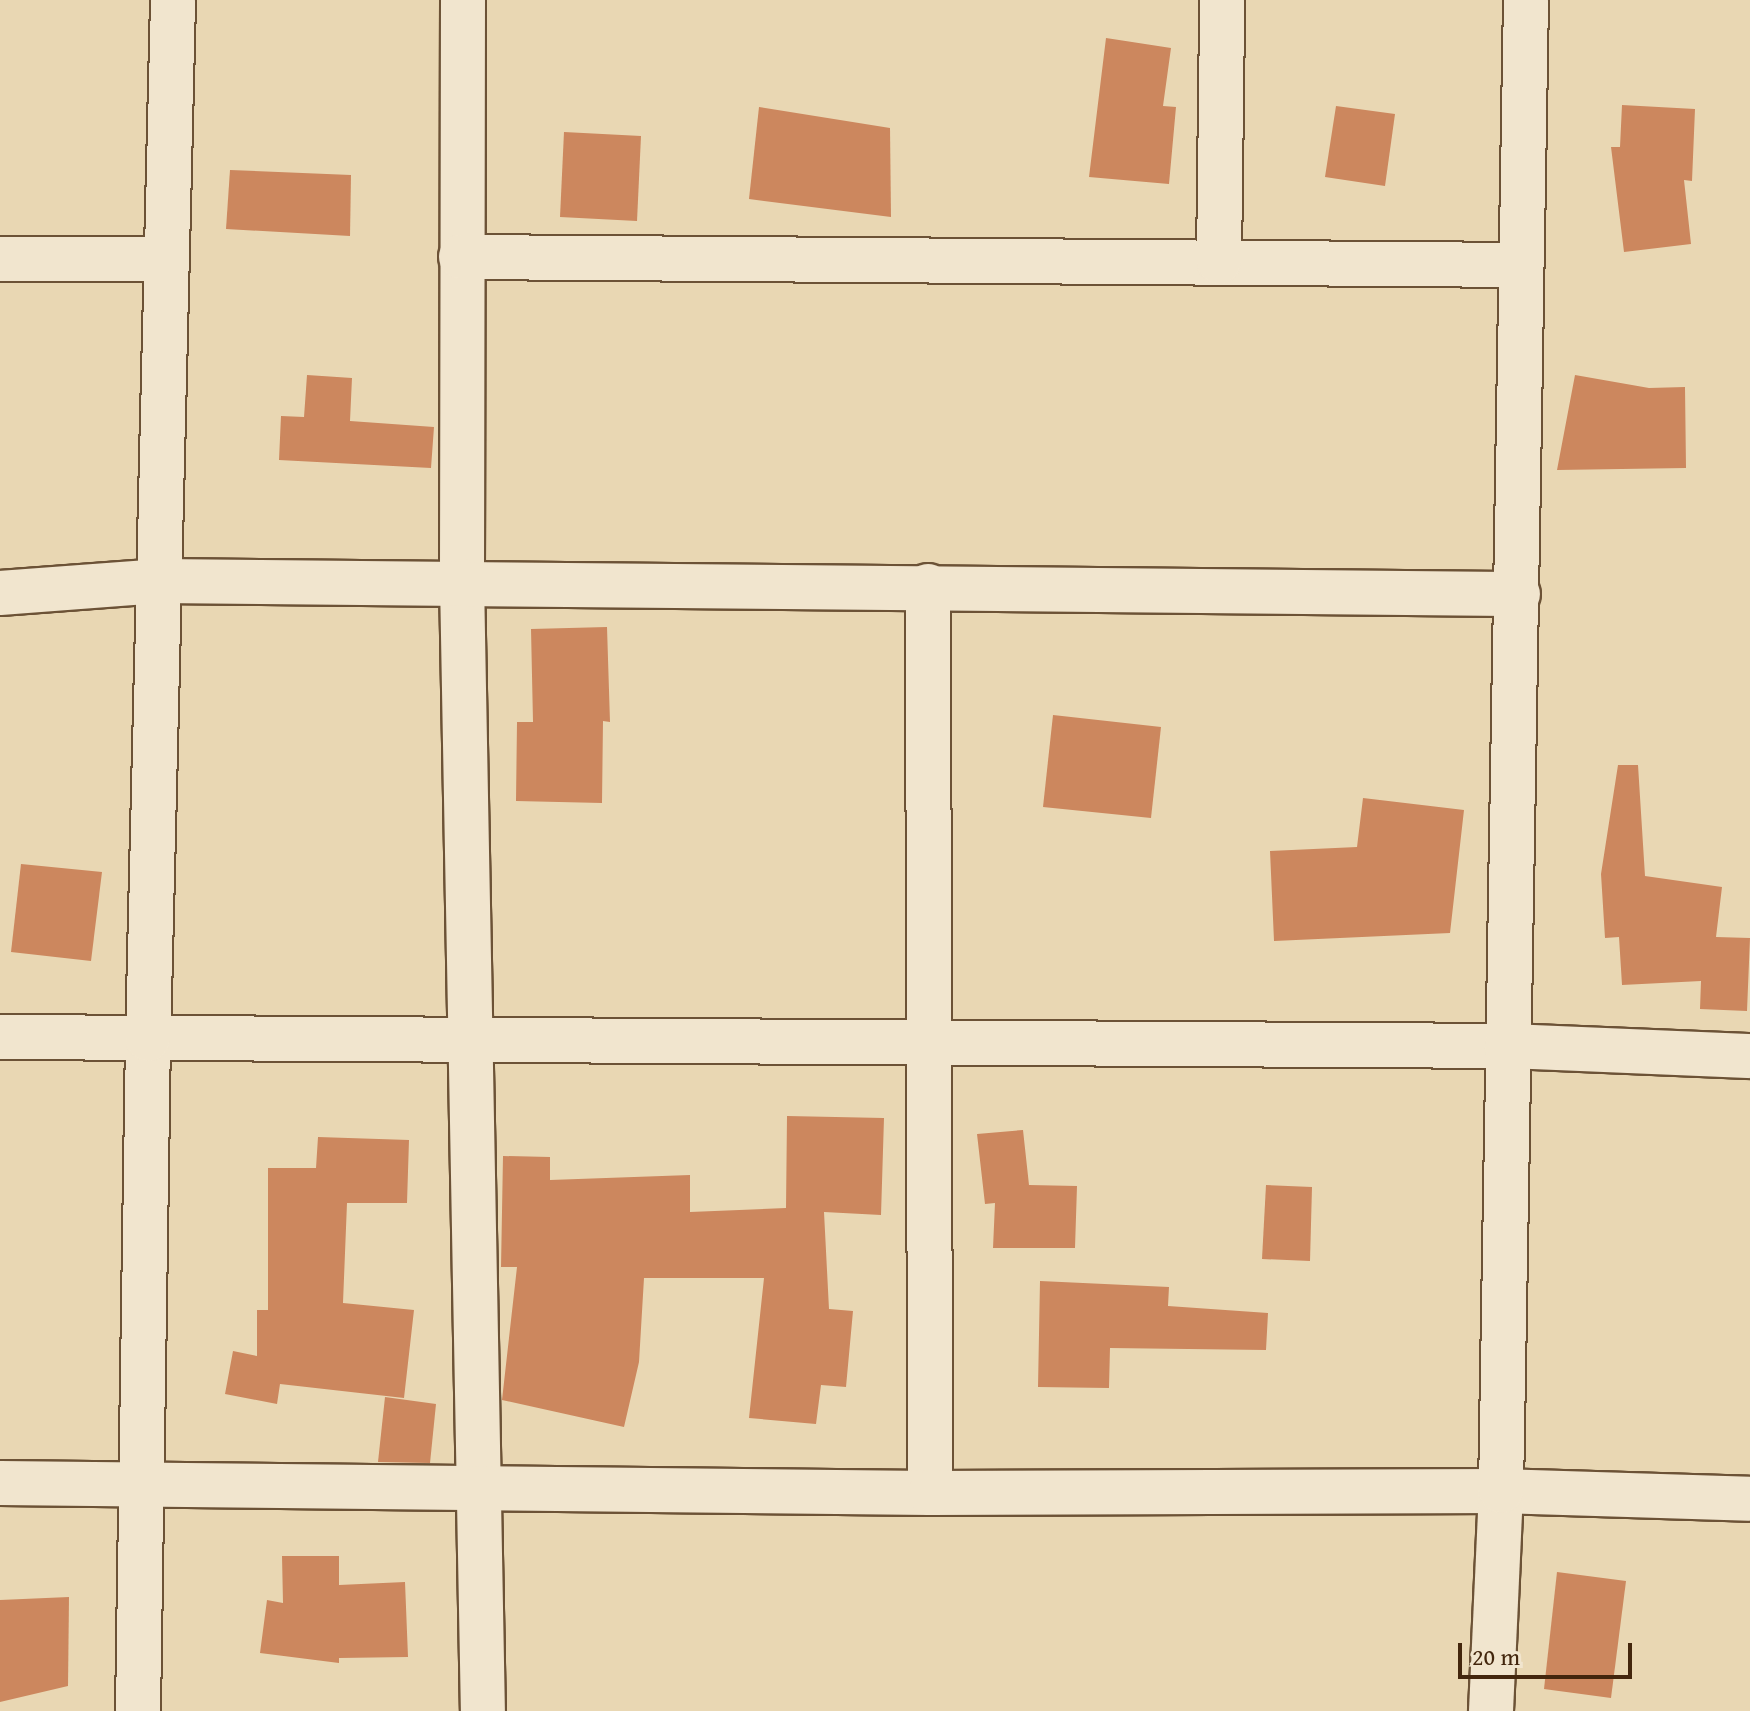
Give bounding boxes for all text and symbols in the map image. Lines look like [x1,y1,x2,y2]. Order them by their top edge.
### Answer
scale bar [1462,1627,1636,1677]
text: 20 m [1472,1639,1520,1674]

